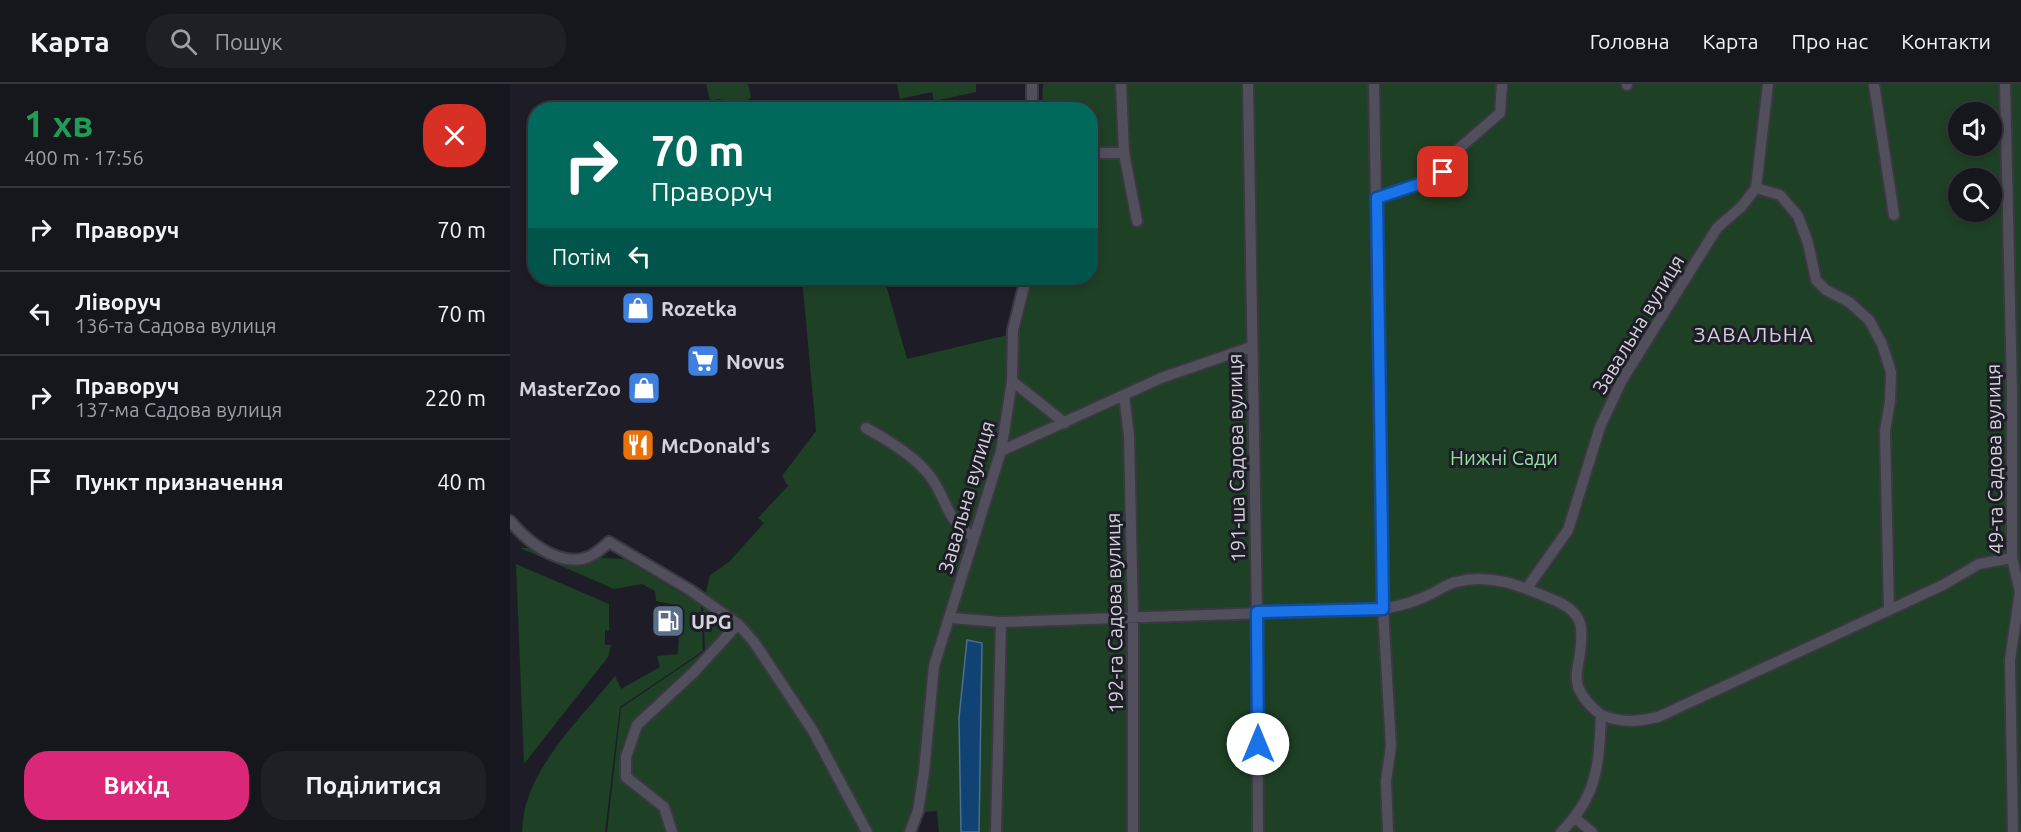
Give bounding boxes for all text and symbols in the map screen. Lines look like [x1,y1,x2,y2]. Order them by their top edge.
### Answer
search box [146,14,566,68]
icon: search [167,25,200,58]
text: Карта [30,26,110,57]
text: Пошук [215,29,283,54]
text: Головна [1590,29,1670,53]
text: Карта [1703,29,1758,53]
text: Про нас [1791,29,1868,53]
text: Контакти [1901,29,1991,53]
map controls [1948,102,2002,222]
button: sound [1948,102,2002,156]
text: 1 хв [24,103,93,144]
button: close [423,104,486,167]
icon: right [552,126,630,204]
text: 70 m [651,127,745,174]
text: 400 m · 17:56 [24,146,144,169]
pin [1417,146,1468,197]
icon: arrive [1426,155,1459,188]
button: search [1948,168,2002,222]
text: Праворуч [651,176,773,206]
icon: right [24,213,57,246]
text: Праворуч [75,217,179,242]
text: 70 m [437,217,486,242]
icon: left [623,240,656,273]
text: Потім [552,244,611,269]
street label: Завальна вулиця [1588,250,1688,398]
text: Ліворуч [75,289,161,314]
shop icon: Rozetka [620,290,656,326]
icon: left [24,297,57,330]
place label: Rozetka [661,297,737,320]
text: 70 m [437,301,486,326]
text: 136-та Садова вулиця [75,314,277,337]
district label: ЗАВАЛЬНА [1694,322,1814,346]
supermarket icon: Novus [685,343,721,379]
place label: Novus [726,350,785,373]
street label: 191-ша Садова вулиця [1223,353,1249,563]
street label: 49-та Садова вулиця [1981,364,2007,554]
shop icon: MasterZoo [626,370,662,406]
text: Праворуч [75,373,179,398]
place label: MasterZoo [519,377,621,400]
icon: right [24,381,57,414]
text: 220 m [425,385,486,410]
text: 137-ма Садова вулиця [75,398,282,421]
street label: Завальна вулиця [933,418,999,576]
restaurant icon: McDonald's [620,427,656,463]
place label: McDonald's [661,434,770,457]
park label: Нижні Сади [1450,446,1558,469]
icon: arrive [24,465,57,498]
text: Пункт призначення [75,469,284,494]
text: 40 m [437,469,486,494]
street label: 192-га Садова вулиця [1101,512,1127,714]
fuel station icon: UPG [650,603,686,639]
place label: UPG [691,610,732,633]
position arrow [1226,712,1290,776]
button: Вихід [24,751,249,820]
button: Поділитися [261,751,486,820]

